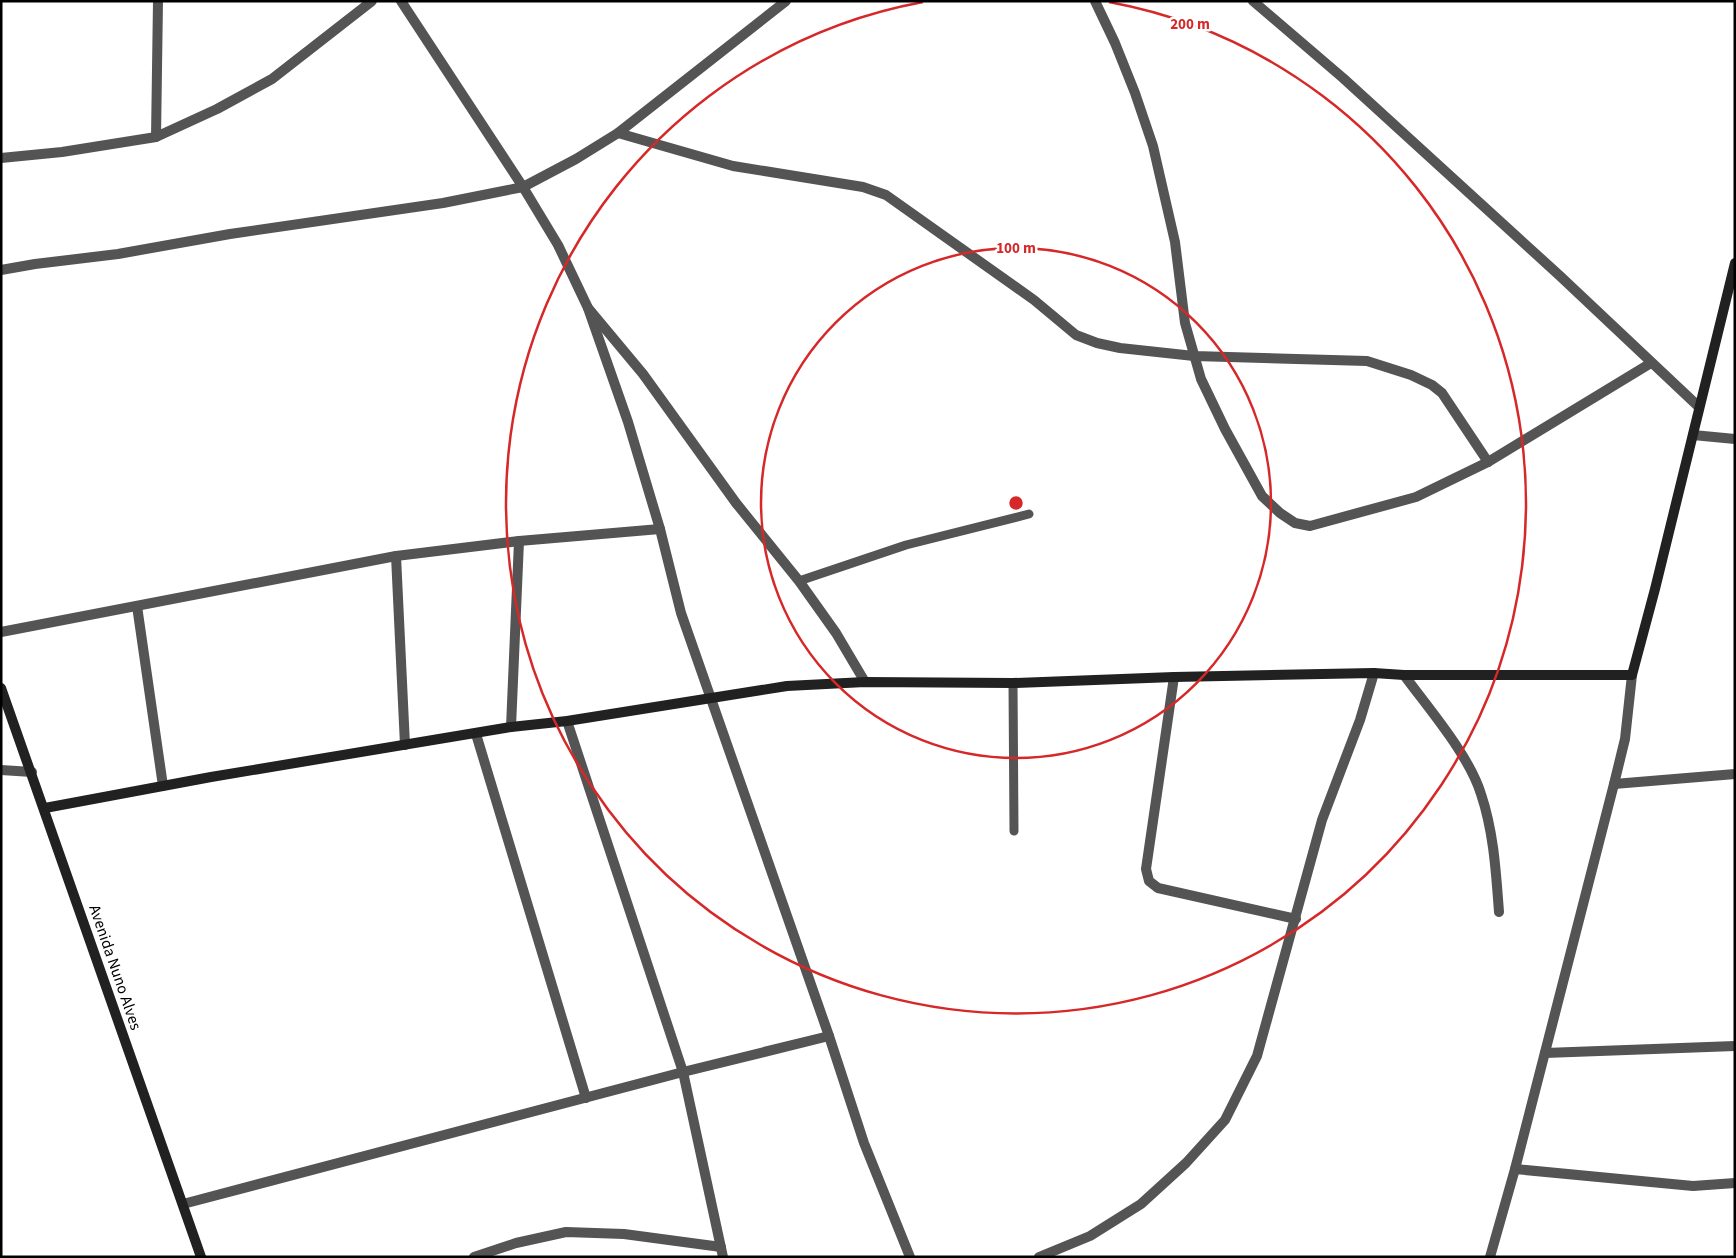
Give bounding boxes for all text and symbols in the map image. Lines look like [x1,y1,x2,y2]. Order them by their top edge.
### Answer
text: 200 m [1170,14,1210,35]
text: 100 m [996,238,1036,259]
centre of rings [1007,494,1025,512]
street label: Avenida Nuno Alves [83,902,147,1033]

